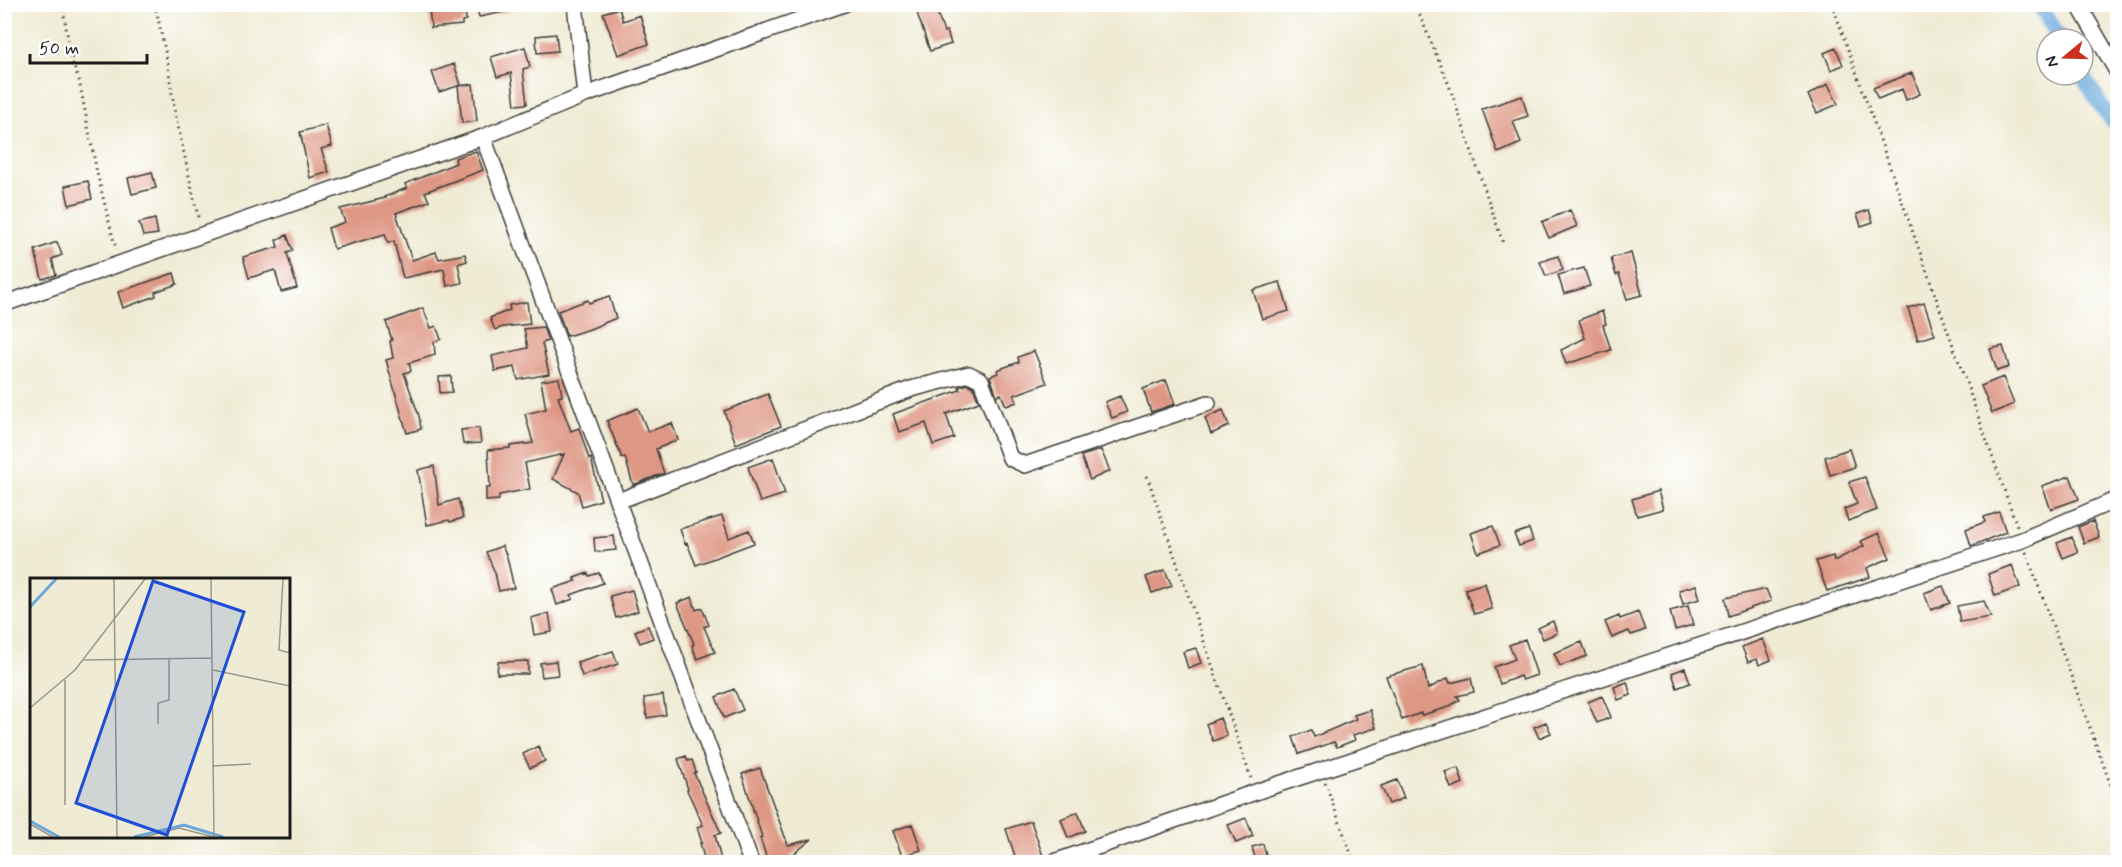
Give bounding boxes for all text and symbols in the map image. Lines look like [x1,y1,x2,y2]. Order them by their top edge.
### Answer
scale bar [30,27,147,65]
north arrow [2035,27,2095,87]
text: 50 m [39,37,79,61]
text: N [2041,53,2064,70]
inset map [30,578,290,837]

